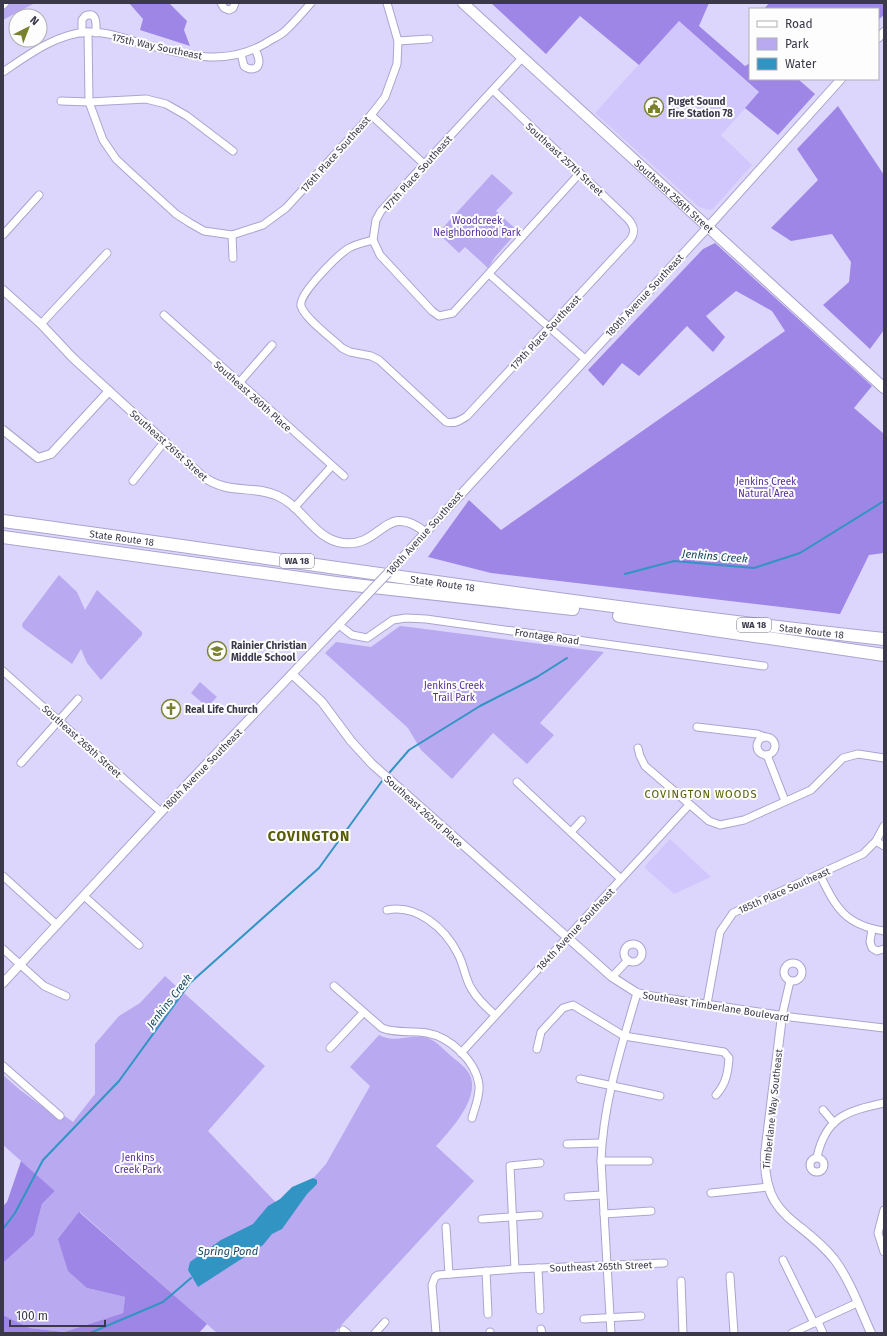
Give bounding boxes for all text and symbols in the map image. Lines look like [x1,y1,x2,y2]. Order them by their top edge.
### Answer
north arrow [8,8,48,48]
legend [749,8,879,80]
text: N [27,14,41,28]
text: Road [785,17,813,31]
street label: 175th Way Southeast [111,32,203,62]
text: Park [785,37,809,51]
text: Water [785,57,817,71]
public building icon: Puget Sound Fire Station 78 [643,96,665,118]
place label: Puget Sound Fire Station 78 [668,96,733,120]
street label: 176th Place Southeast [298,114,373,195]
street label: Southeast 257th Street [523,121,606,199]
street label: 177th Place Southeast [381,133,455,214]
street label: Southeast 256th Street [631,158,716,236]
park label: Woodcreek Neighborhood Park [433,215,522,239]
street label: 180th Avenue Southeast [603,251,687,340]
street label: 179th Place Southeast [508,292,584,373]
street label: Southeast 260th Place [211,359,294,435]
street label: Southeast 261st Street [127,408,210,484]
park label: Jenkins Creek Natural Area [736,476,797,500]
street label: 180th Avenue Southeast [384,489,466,578]
street label: State Route 18 [89,528,155,549]
water label: Jenkins Creek [681,547,748,566]
road number: WA 18 [280,554,314,568]
street label: State Route 18 [409,574,476,594]
road number: WA 18 [737,618,771,632]
street label: State Route 18 [778,622,845,642]
street label: Frontage Road [514,627,580,647]
school or university icon: Rainier Christian Middle School [206,640,228,662]
place label: Rainier Christian Middle School [231,640,307,664]
park label: Jenkins Creek Trail Park [424,680,485,704]
church icon: Real Life Church [160,698,182,720]
street label: Southeast 265th Street [39,703,124,781]
place label: Real Life Church [185,704,258,716]
street label: 180th Avenue Southeast [161,726,245,813]
street label: Southeast 262nd Place [381,773,465,850]
district label: COVINGTON WOODS [645,788,757,801]
district label: COVINGTON [268,828,350,845]
street label: 185th Place Southeast [737,865,832,917]
street label: 184th Avenue Southeast [534,886,617,974]
water label: Jenkins Creek [143,971,195,1032]
street label: Southeast Timberlane Boulevard [642,989,790,1024]
street label: Timberlane Way Southeast [761,1048,785,1170]
park label: Jenkins Creek Park [114,1152,163,1176]
water label: Spring Pond [197,1245,259,1258]
street label: Southeast 265th Street [550,1259,653,1275]
scale bar [10,1302,105,1328]
text: 100 m [16,1309,48,1323]

